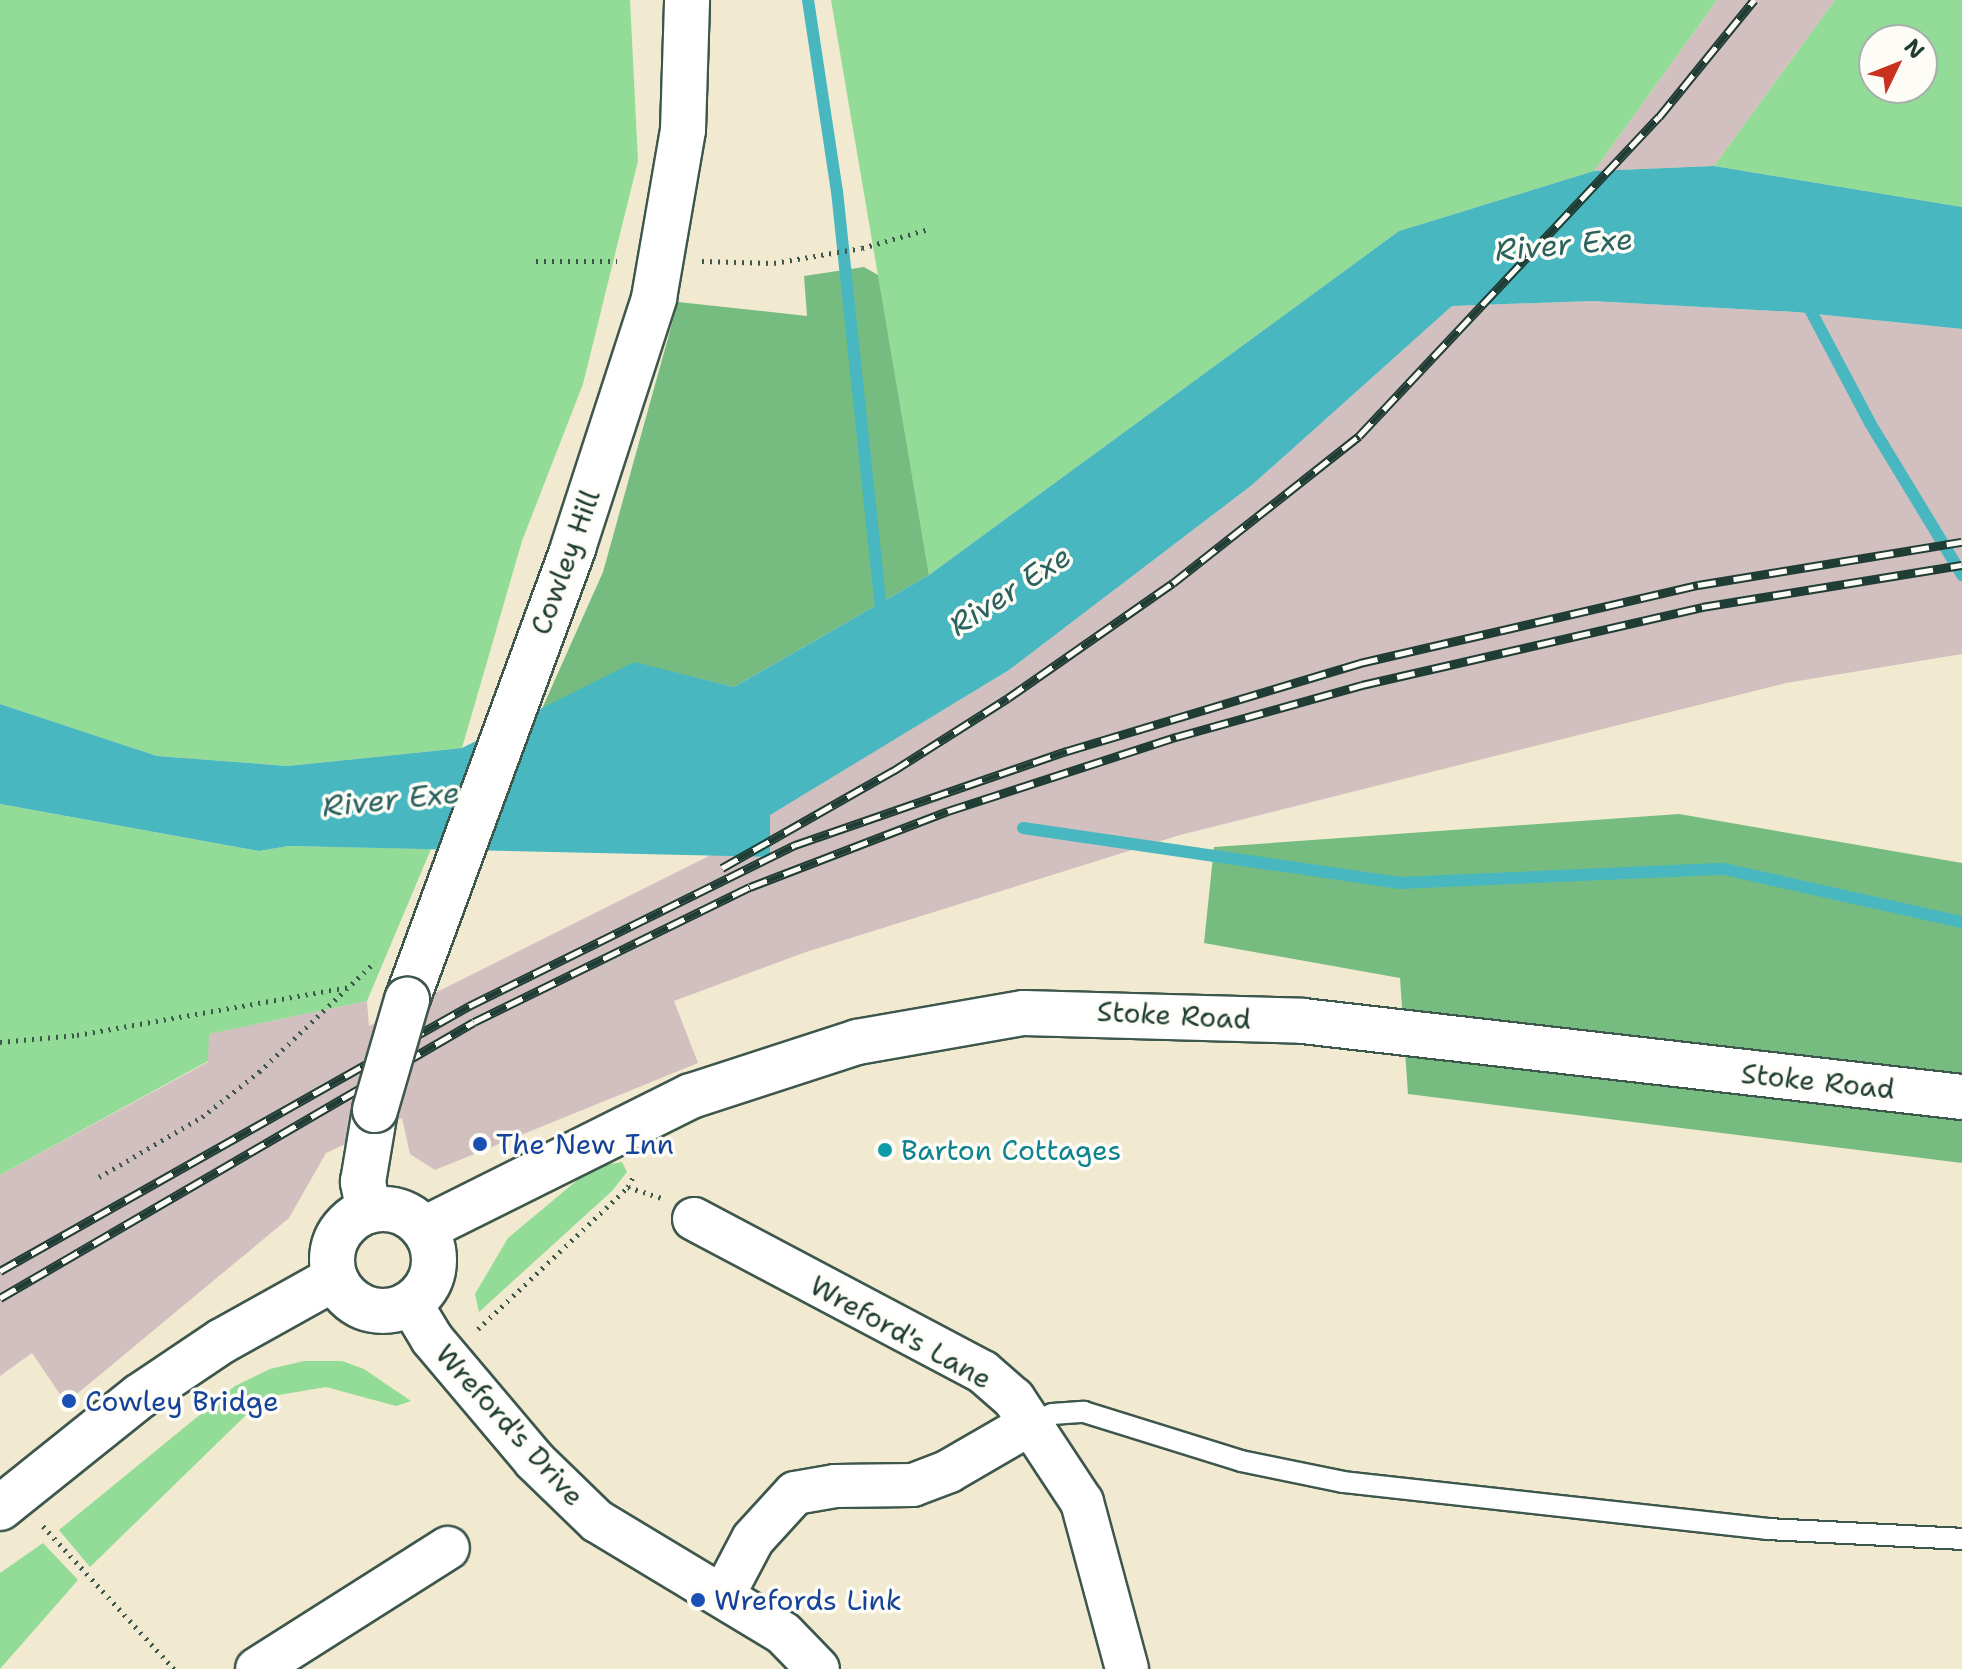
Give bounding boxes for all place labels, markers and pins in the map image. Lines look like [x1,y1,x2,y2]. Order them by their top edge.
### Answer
place label: The New Inn [496,1127,674,1161]
place label: Barton Cottages [901,1133,1121,1167]
marker: The New Inn [471,1135,489,1153]
marker: Barton Cottages [876,1141,894,1159]
place label: Cowley Bridge [85,1384,279,1418]
marker: Cowley Bridge [60,1392,78,1410]
place label: Wrefords Link [714,1583,902,1617]
marker: Wrefords Link [689,1591,707,1609]

